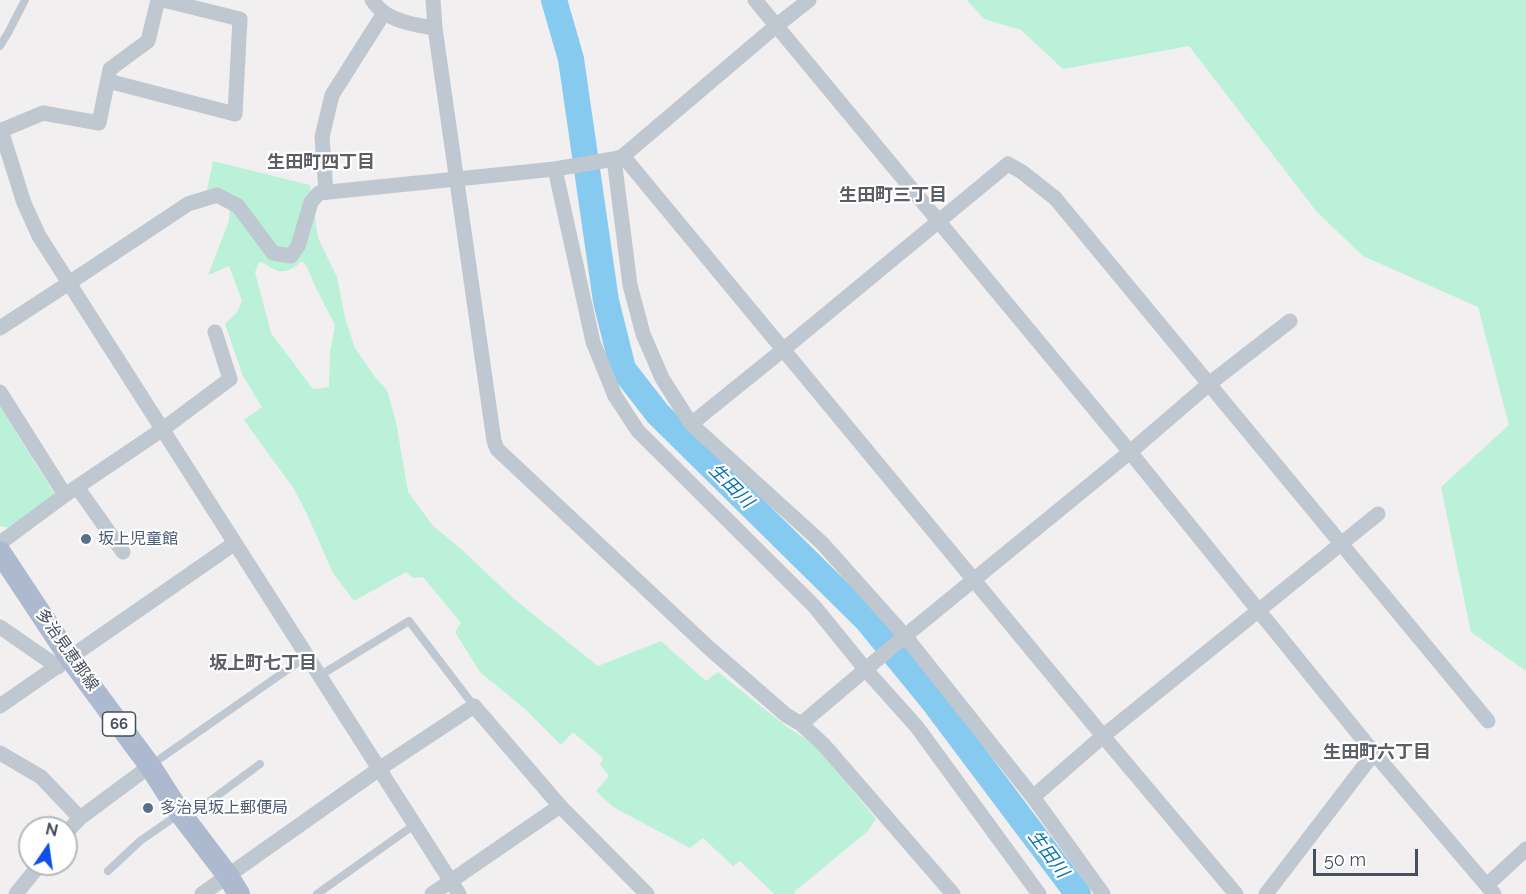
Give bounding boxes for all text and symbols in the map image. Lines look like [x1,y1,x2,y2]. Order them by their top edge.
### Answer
district label: 生田町四丁目 [267,152,375,174]
district label: 生田町三丁目 [839,185,947,207]
water label: 生田川 [704,459,758,513]
place label: 坂上児童館 [98,529,178,549]
marker: 坂上児童館 [79,532,93,546]
street label: 多治見恵那線 [32,605,102,695]
district label: 坂上町七丁目 [209,653,317,675]
road number: 66 [102,712,136,736]
district label: 生田町六丁目 [1323,742,1431,764]
place label: 多治見坂上郵便局 [160,798,288,818]
marker: 多治見坂上郵便局 [141,801,155,815]
north arrow [18,816,78,876]
text: N [44,819,60,841]
water label: 生田川 [1023,826,1073,882]
scale bar [1316,837,1421,875]
text: 50 m [1324,849,1366,870]

